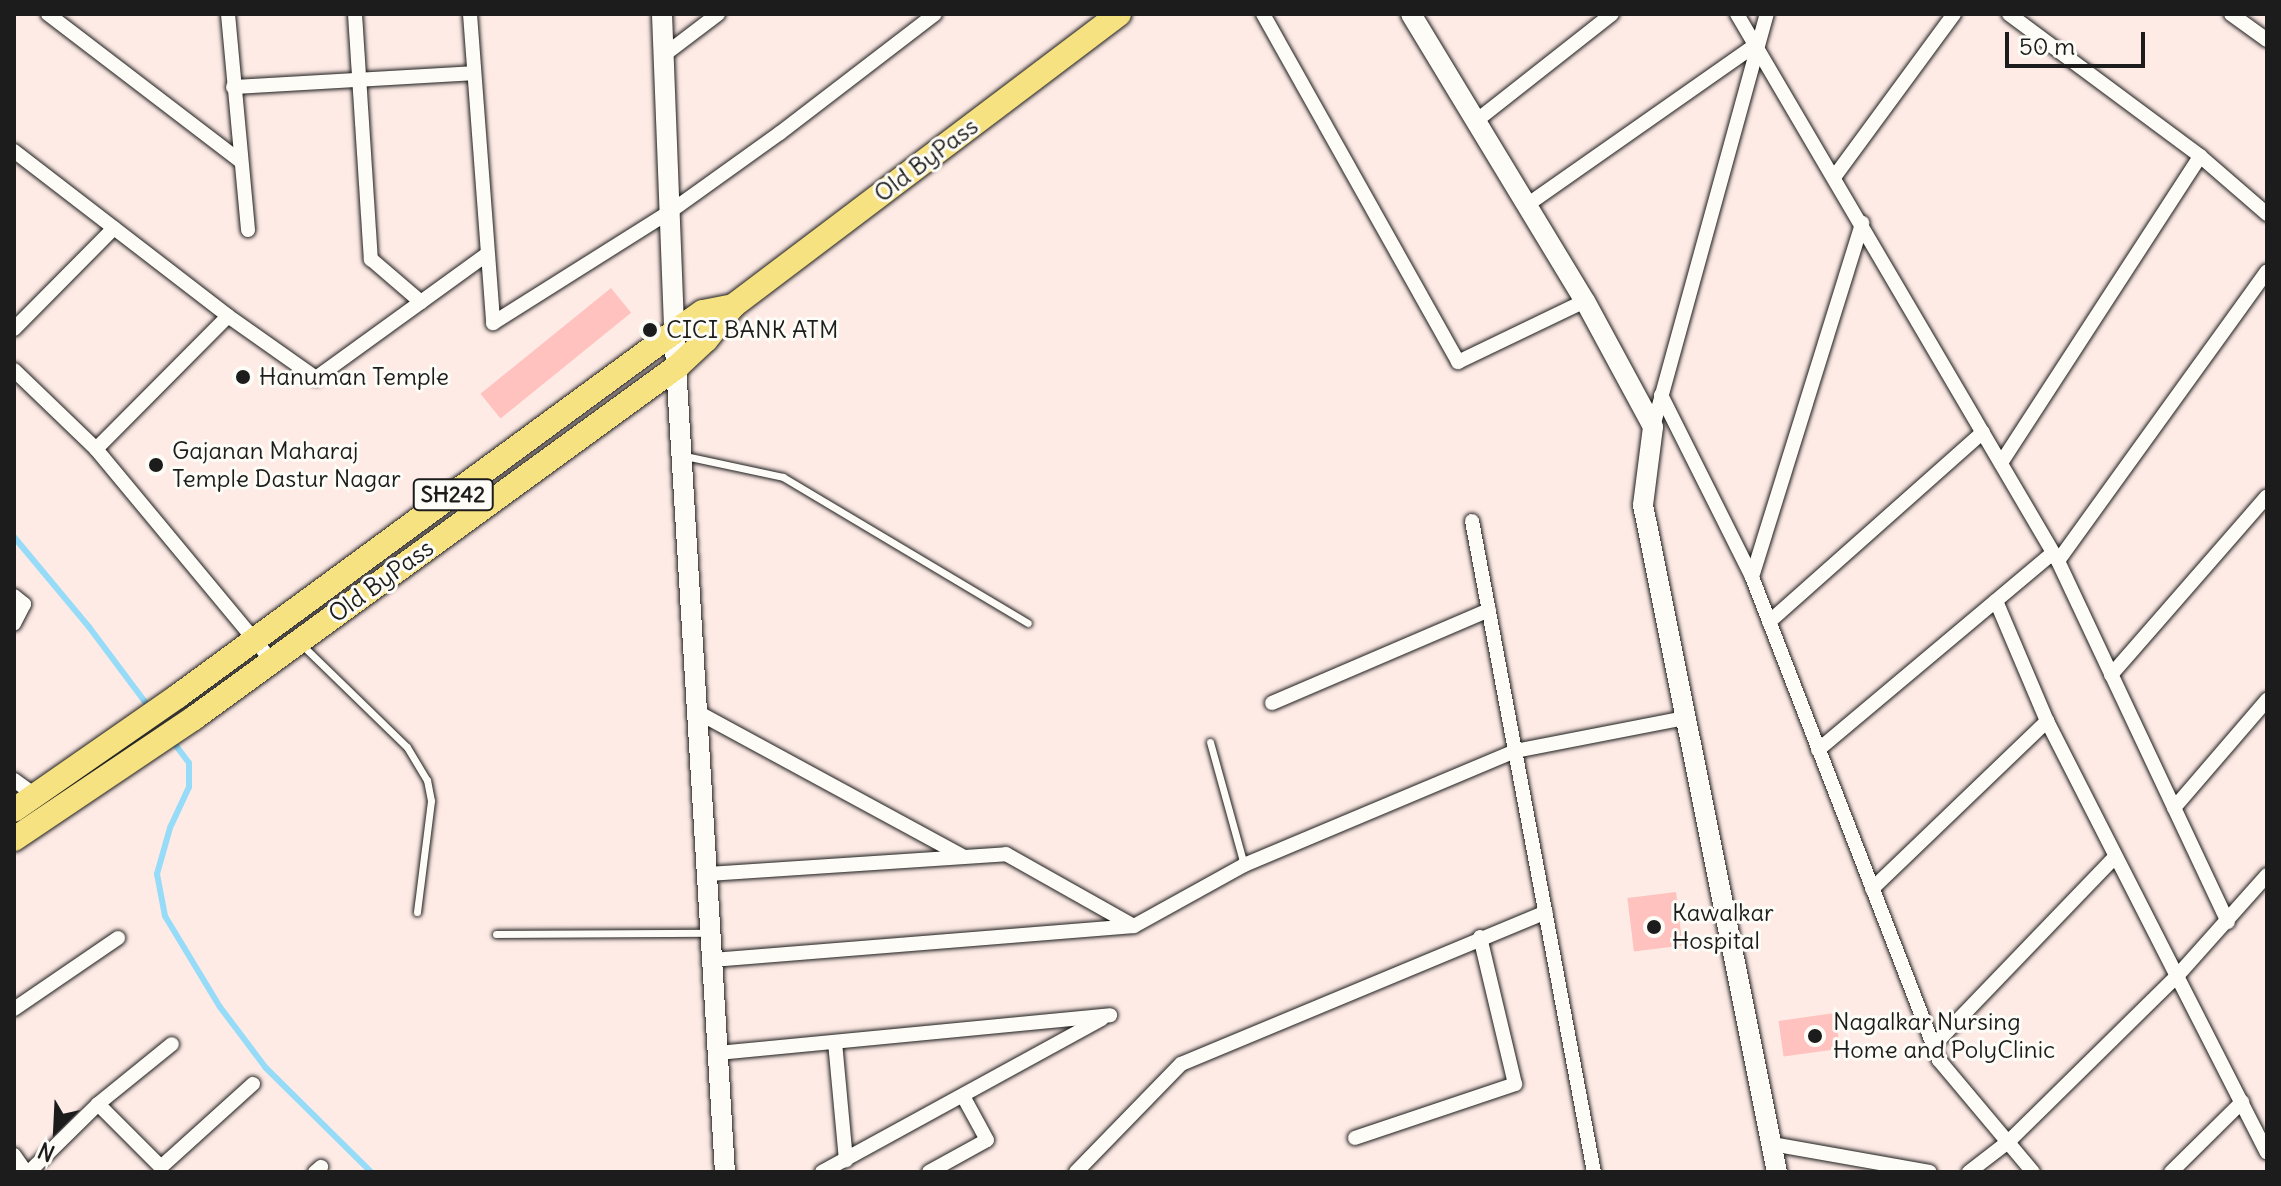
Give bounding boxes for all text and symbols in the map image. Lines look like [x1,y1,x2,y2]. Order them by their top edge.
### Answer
scale bar [2009,16,2149,66]
text: 50 m [2019,31,2075,61]
street label: Old ByPass [868,112,984,208]
place label: CICI BANK ATM [666,316,838,344]
marker: CICI BANK ATM [641,321,659,339]
place label: Hanuman Temple [259,363,449,391]
marker: Hanuman Temple [234,368,252,386]
place label: Gajanan Maharaj Temple Dastur Nagar [172,437,401,493]
marker: Gajanan Maharaj Temple Dastur Nagar [147,456,165,474]
road number: SH242 [411,477,495,513]
street label: Old ByPass [323,533,439,629]
place label: Kawalkar Hospital [1672,899,1774,955]
marker: Kawalkar Hospital [1643,916,1665,938]
place label: Nagalkar Nursing Home and PolyClinic [1833,1008,2055,1064]
marker: Nagalkar Nursing Home and PolyClinic [1804,1025,1826,1047]
north arrow [16,1090,96,1170]
text: N [34,1136,59,1168]

